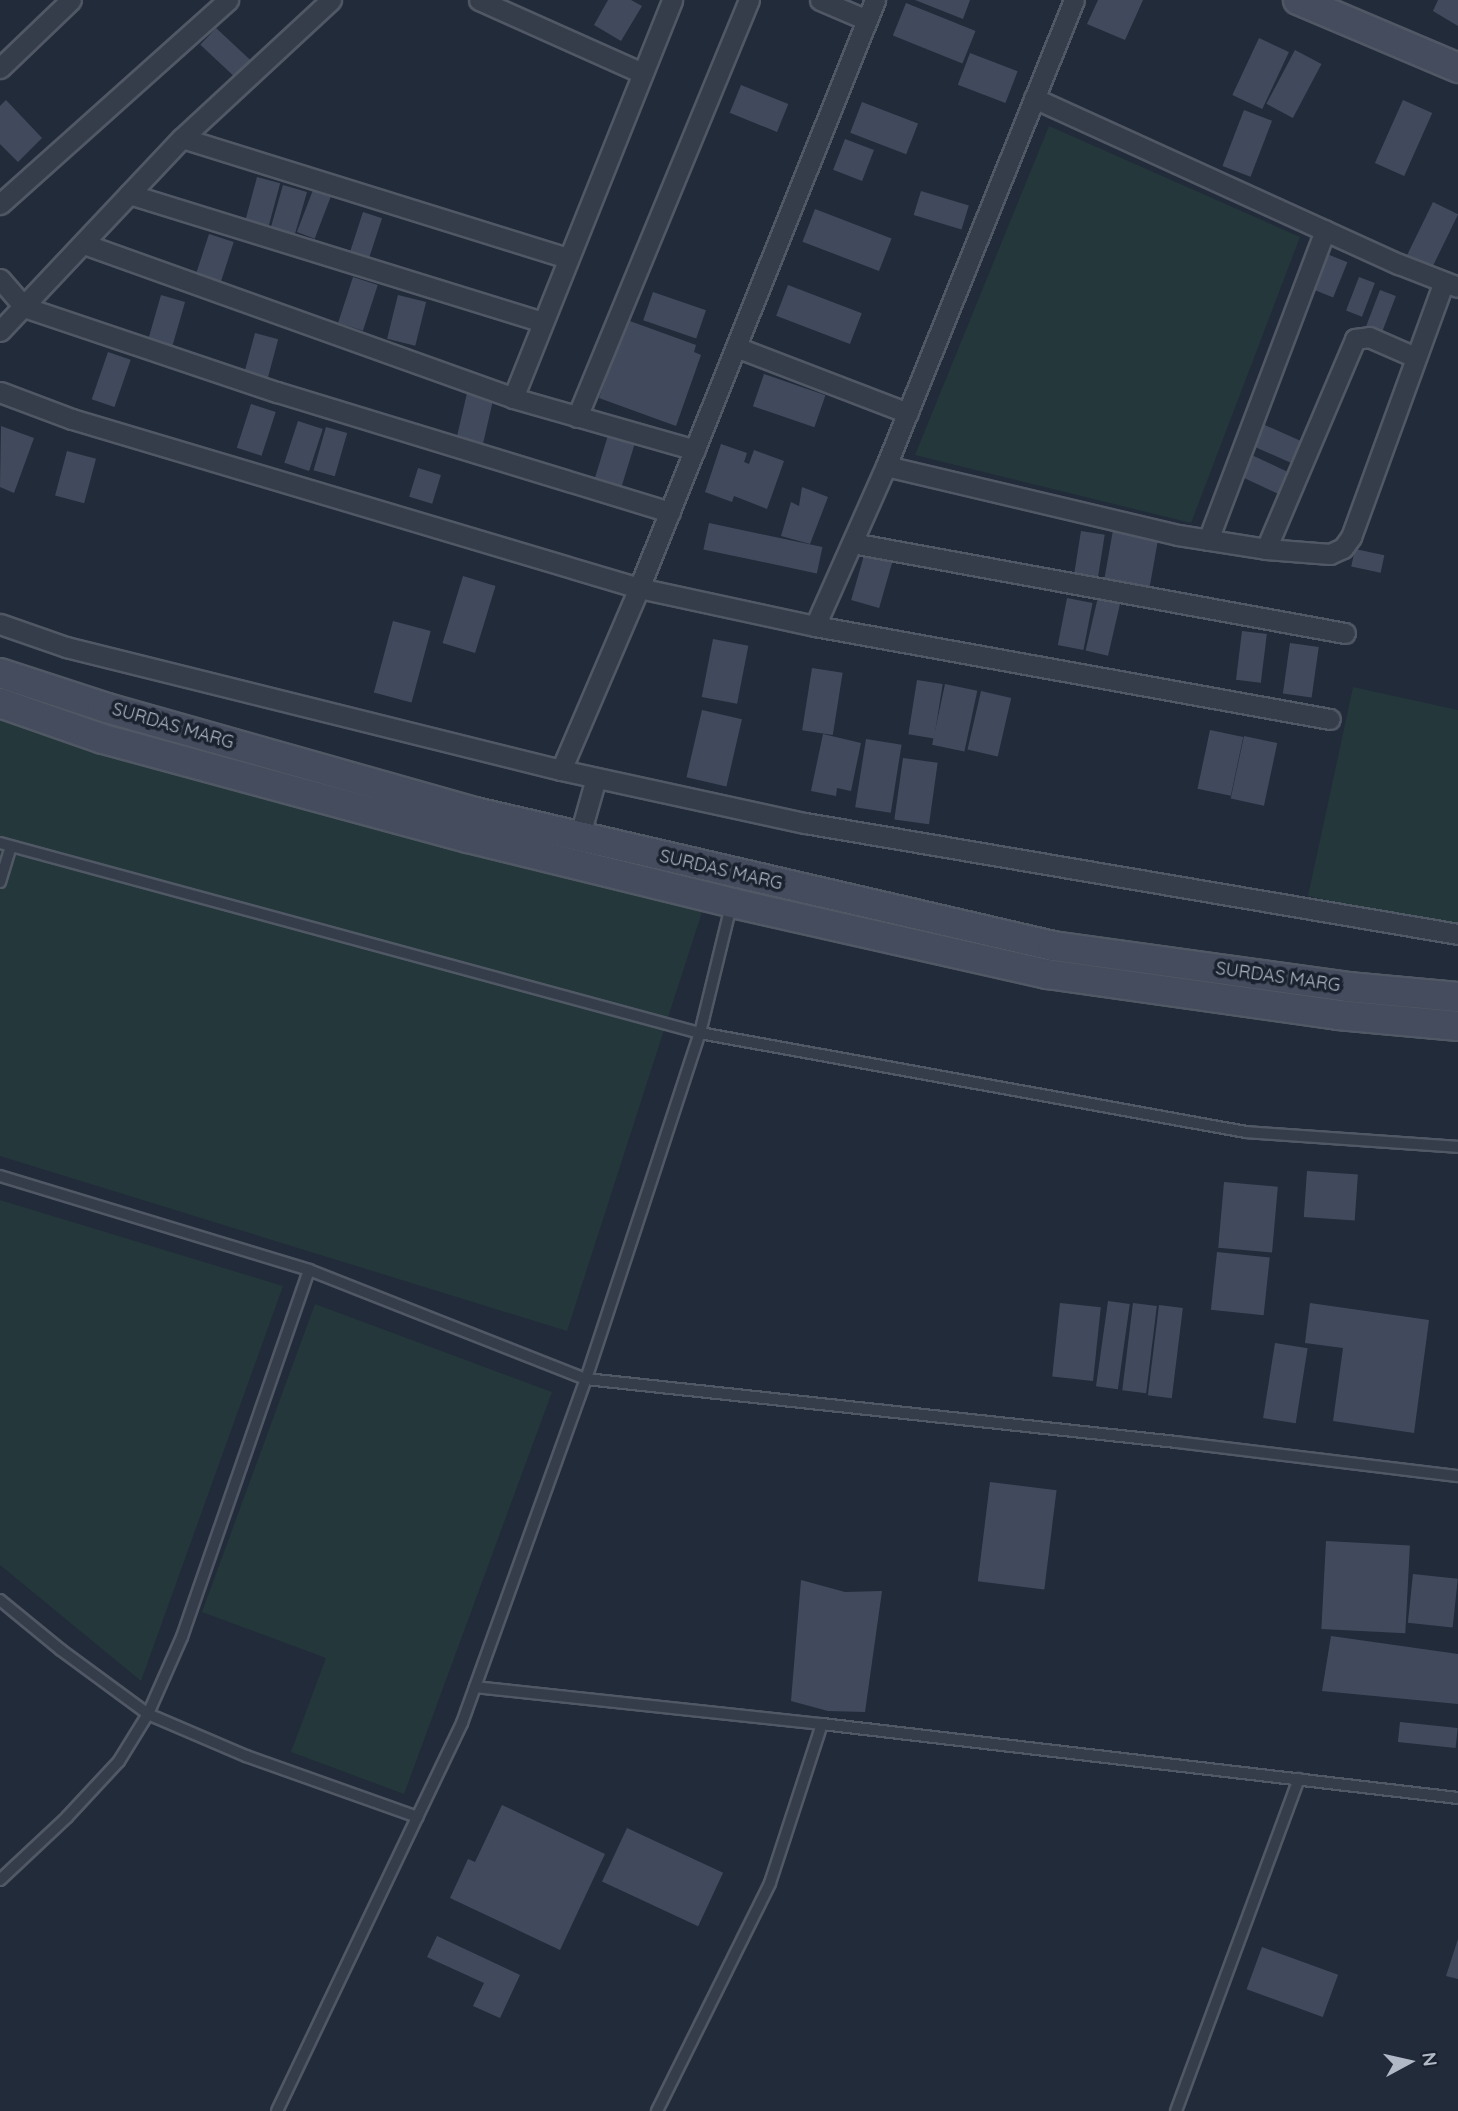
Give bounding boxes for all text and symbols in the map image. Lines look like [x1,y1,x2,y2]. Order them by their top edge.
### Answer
street label: SURDAS MARG [110,698,236,754]
street label: SURDAS MARG [657,845,785,895]
street label: SURDAS MARG [1214,958,1342,996]
north arrow [1374,2027,1444,2097]
text: N [1417,2050,1443,2068]

